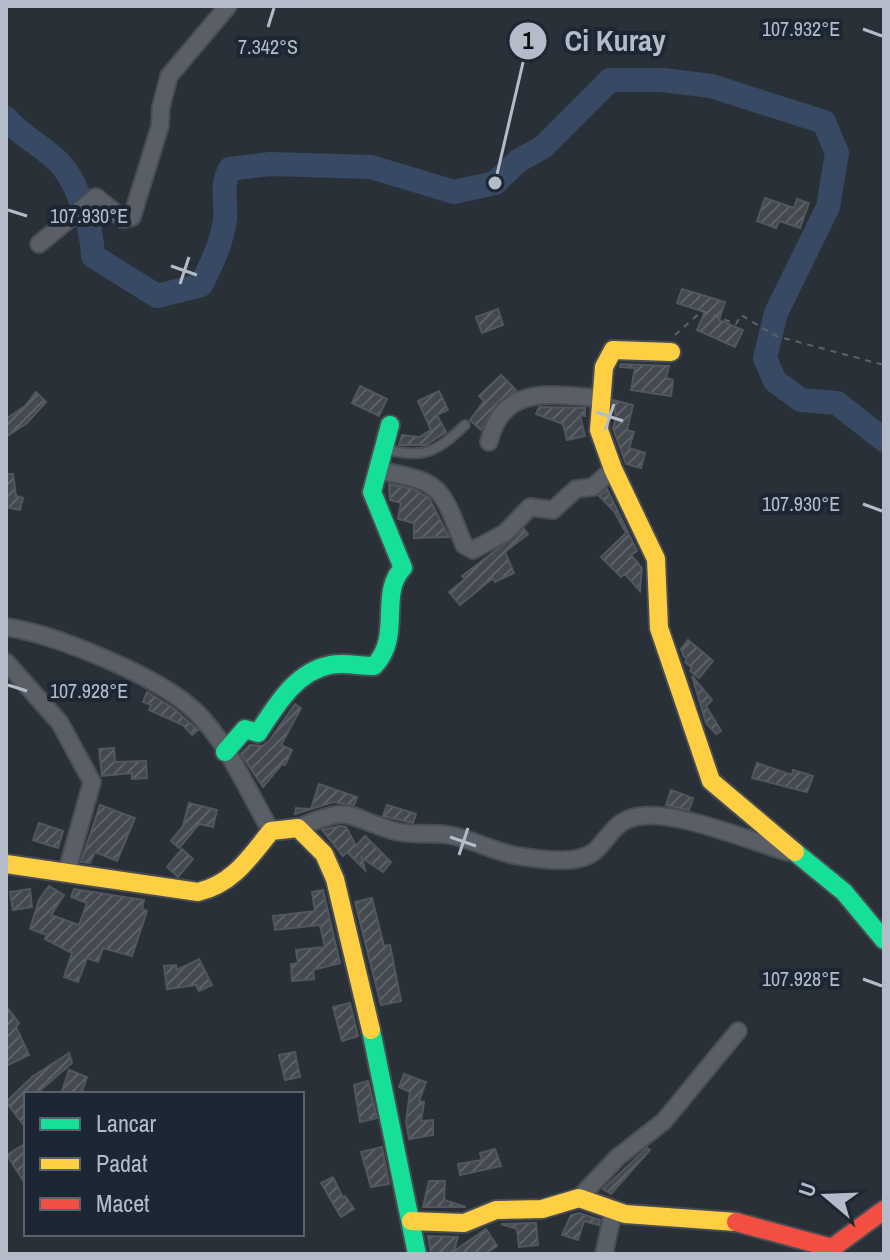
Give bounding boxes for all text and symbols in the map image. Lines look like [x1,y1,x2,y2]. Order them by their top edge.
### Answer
callout: Ci Kuray [508,14,681,68]
text: 107.932°E [762,15,840,42]
text: Ci Kuray [564,20,666,60]
text: 1 [523,24,534,56]
text: 7.342°S [238,33,298,60]
text: 107.930°E [50,202,128,229]
text: 107.930°E [762,490,840,517]
text: 107.928°E [50,677,128,704]
text: 107.928°E [762,965,840,992]
legend [24,1092,304,1236]
text: Lancar [96,1107,157,1139]
text: Padat [96,1147,148,1179]
north arrow [786,1156,866,1236]
text: U [791,1178,823,1201]
text: Macet [96,1187,150,1219]

